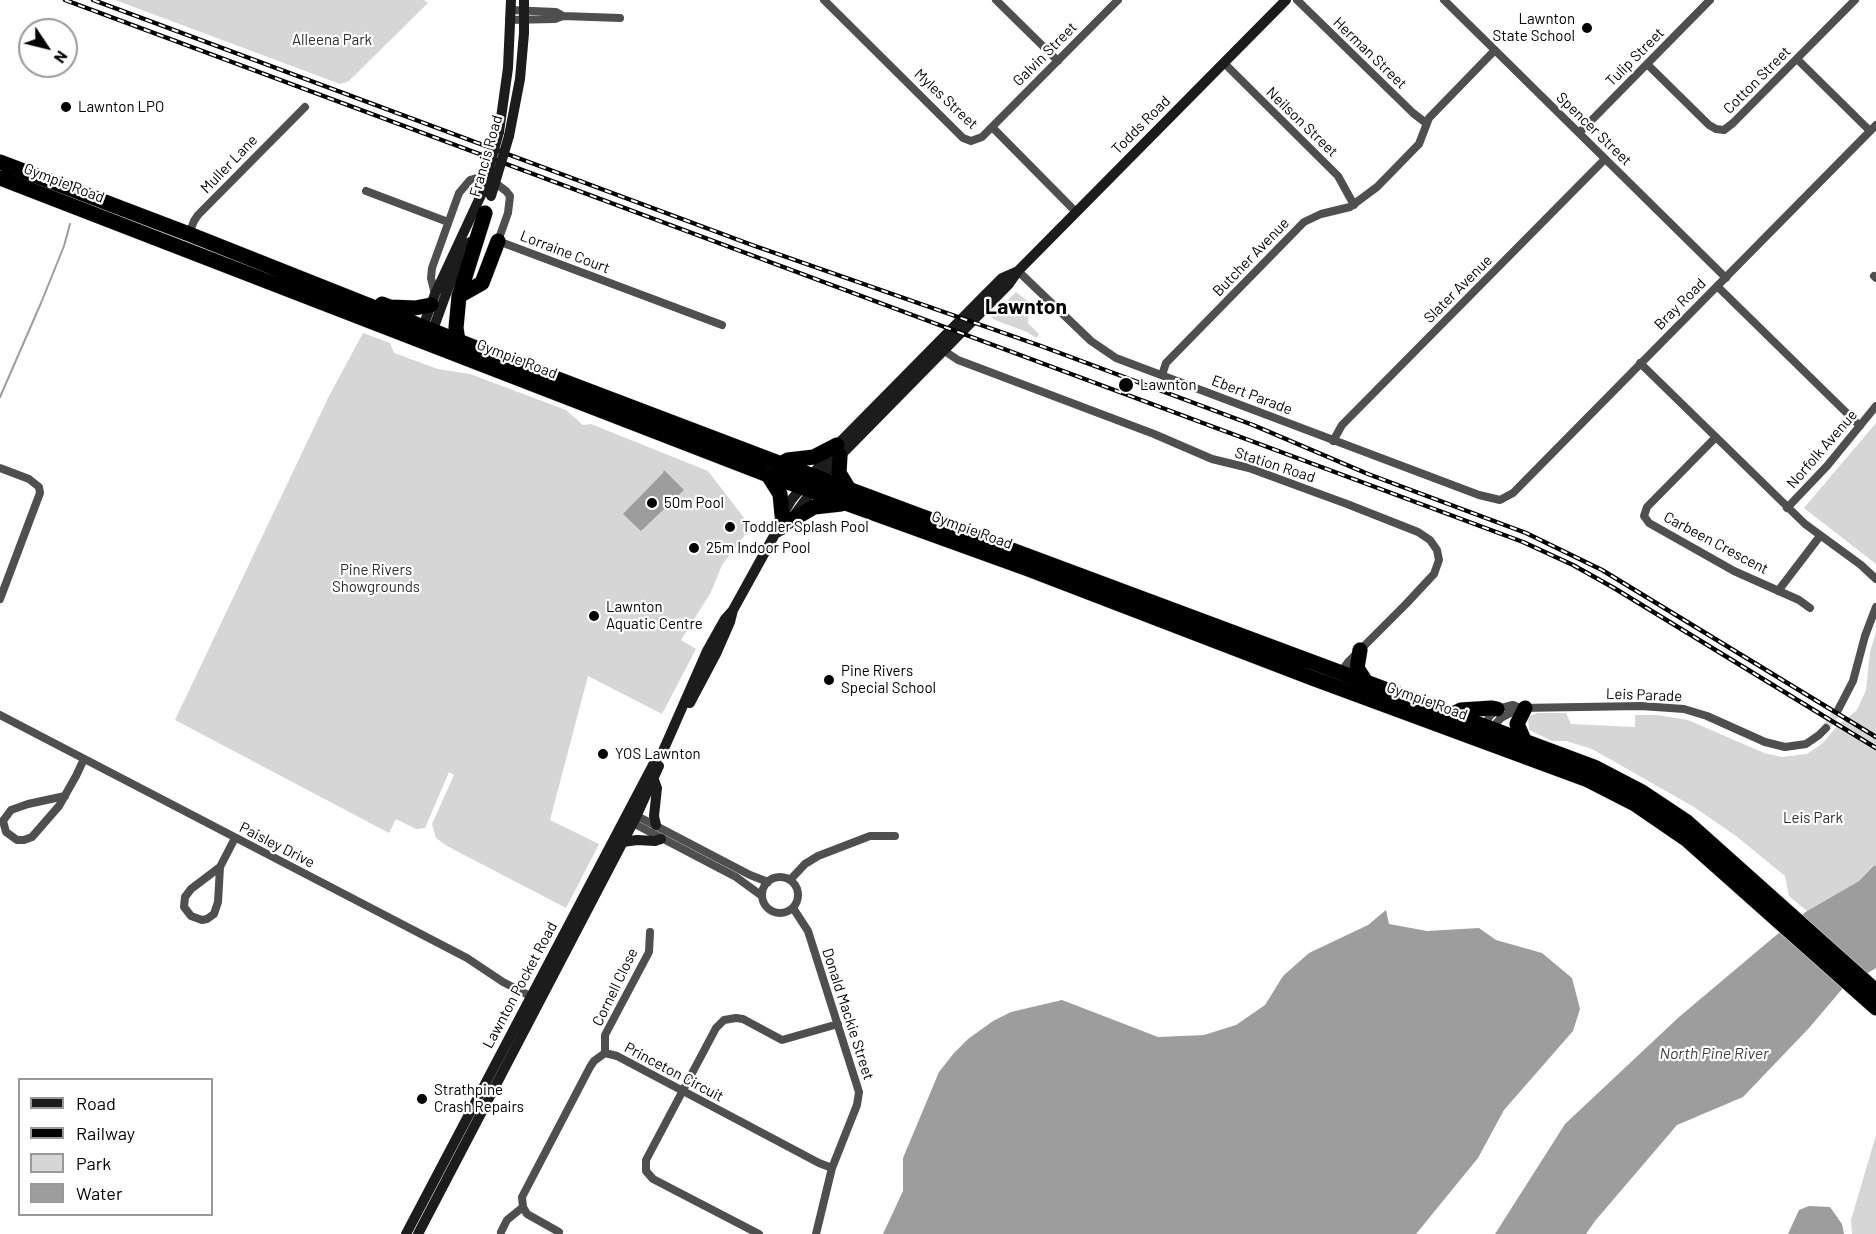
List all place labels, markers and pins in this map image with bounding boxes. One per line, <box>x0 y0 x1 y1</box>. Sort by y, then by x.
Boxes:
place label: Lawnton State School <box>1493 10 1575 45</box>
marker: Lawnton State School <box>1580 21 1594 35</box>
place label: Lawnton LPO <box>78 98 164 116</box>
marker: Lawnton LPO <box>59 100 73 114</box>
marker: Lawnton <box>1117 376 1135 394</box>
place label: Lawnton <box>1140 376 1196 394</box>
place label: 50m Pool <box>664 494 724 512</box>
marker: 50m Pool <box>645 496 659 510</box>
place label: Toddler Splash Pool <box>742 518 869 536</box>
marker: Toddler Splash Pool <box>723 520 737 534</box>
place label: 25m Indoor Pool <box>706 539 810 557</box>
marker: 25m Indoor Pool <box>687 541 701 555</box>
place label: Lawnton Aquatic Centre <box>606 598 703 633</box>
marker: Lawnton Aquatic Centre <box>587 609 601 623</box>
place label: Pine Rivers Special School <box>841 662 936 697</box>
marker: Pine Rivers Special School <box>822 673 836 687</box>
place label: YOS Lawnton <box>615 745 701 763</box>
marker: YOS Lawnton <box>596 747 610 761</box>
place label: Strathpine Crash Repairs <box>434 1081 524 1116</box>
marker: Strathpine Crash Repairs <box>415 1092 429 1106</box>

